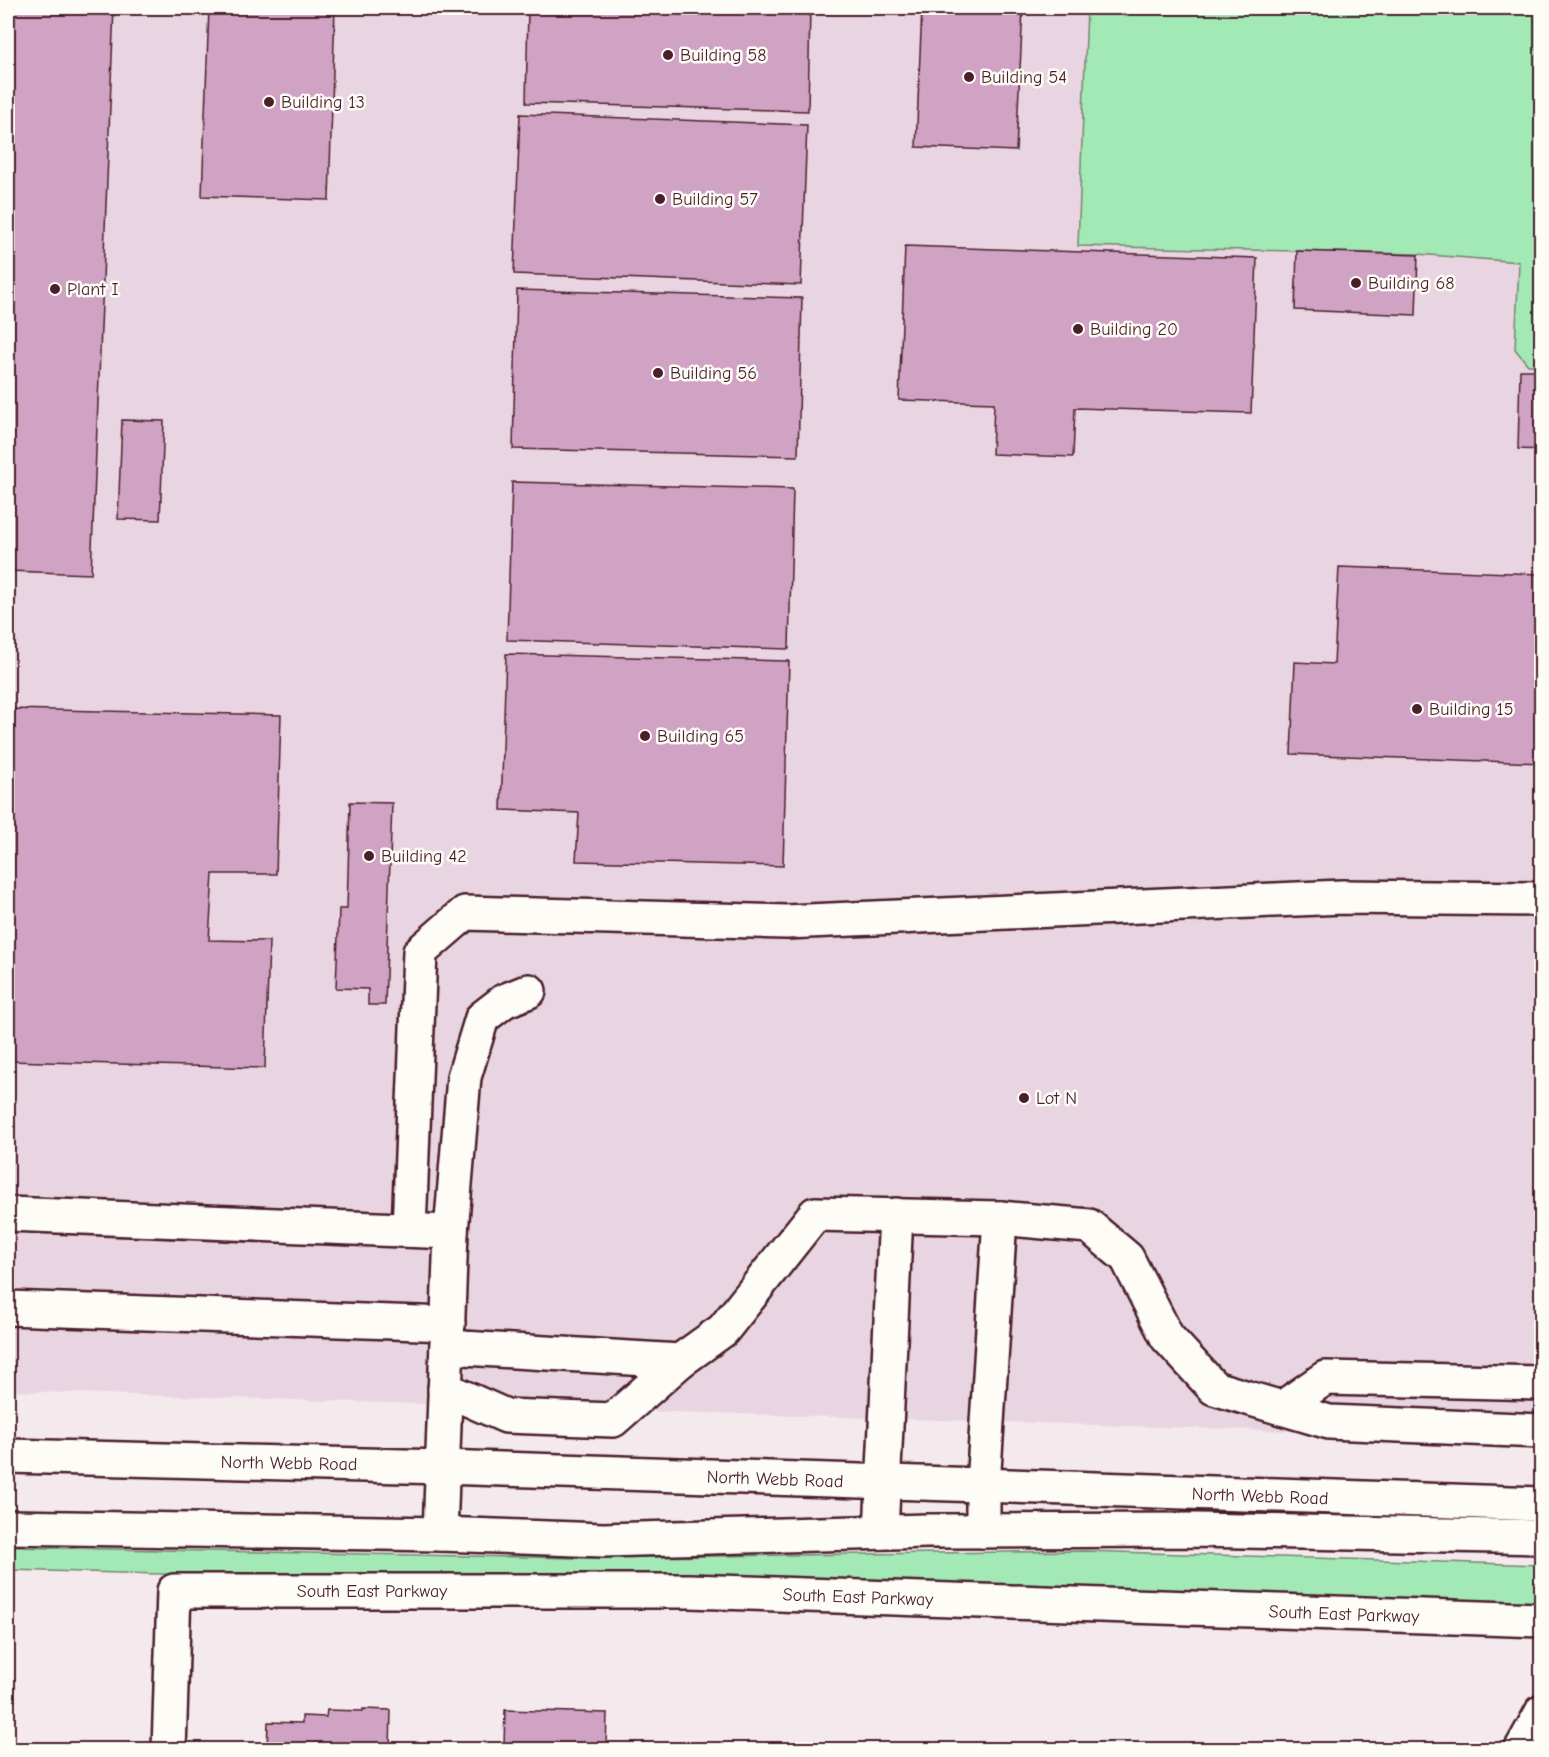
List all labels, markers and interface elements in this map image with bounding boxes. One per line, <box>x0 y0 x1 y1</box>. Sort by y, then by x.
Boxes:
place label: Building 58 <box>680 45 767 66</box>
marker: Building 58 <box>661 48 675 62</box>
place label: Building 54 <box>981 67 1067 88</box>
marker: Building 54 <box>962 70 976 84</box>
place label: Building 13 <box>281 92 365 113</box>
marker: Building 13 <box>262 95 276 109</box>
place label: Building 57 <box>672 189 758 210</box>
marker: Building 57 <box>653 192 667 206</box>
place label: Building 68 <box>1368 273 1455 294</box>
marker: Building 68 <box>1349 276 1363 290</box>
place label: Plant I <box>67 279 118 300</box>
marker: Plant I <box>48 282 62 296</box>
place label: Building 20 <box>1090 319 1178 340</box>
marker: Building 20 <box>1071 322 1085 336</box>
place label: Building 56 <box>670 363 757 384</box>
marker: Building 56 <box>651 366 665 380</box>
place label: Building 15 <box>1429 699 1513 720</box>
marker: Building 15 <box>1410 702 1424 716</box>
place label: Building 65 <box>657 726 744 747</box>
marker: Building 65 <box>638 729 652 743</box>
place label: Building 42 <box>381 846 467 867</box>
marker: Building 42 <box>362 849 376 863</box>
place label: Lot N <box>1036 1088 1077 1109</box>
marker: Lot N <box>1017 1091 1031 1105</box>
street label: North Webb Road <box>220 1452 358 1475</box>
street label: North Webb Road <box>706 1467 844 1492</box>
street label: North Webb Road <box>1191 1484 1329 1509</box>
street label: South East Parkway <box>297 1581 448 1602</box>
street label: South East Parkway <box>782 1584 935 1611</box>
street label: South East Parkway <box>1268 1601 1421 1628</box>

